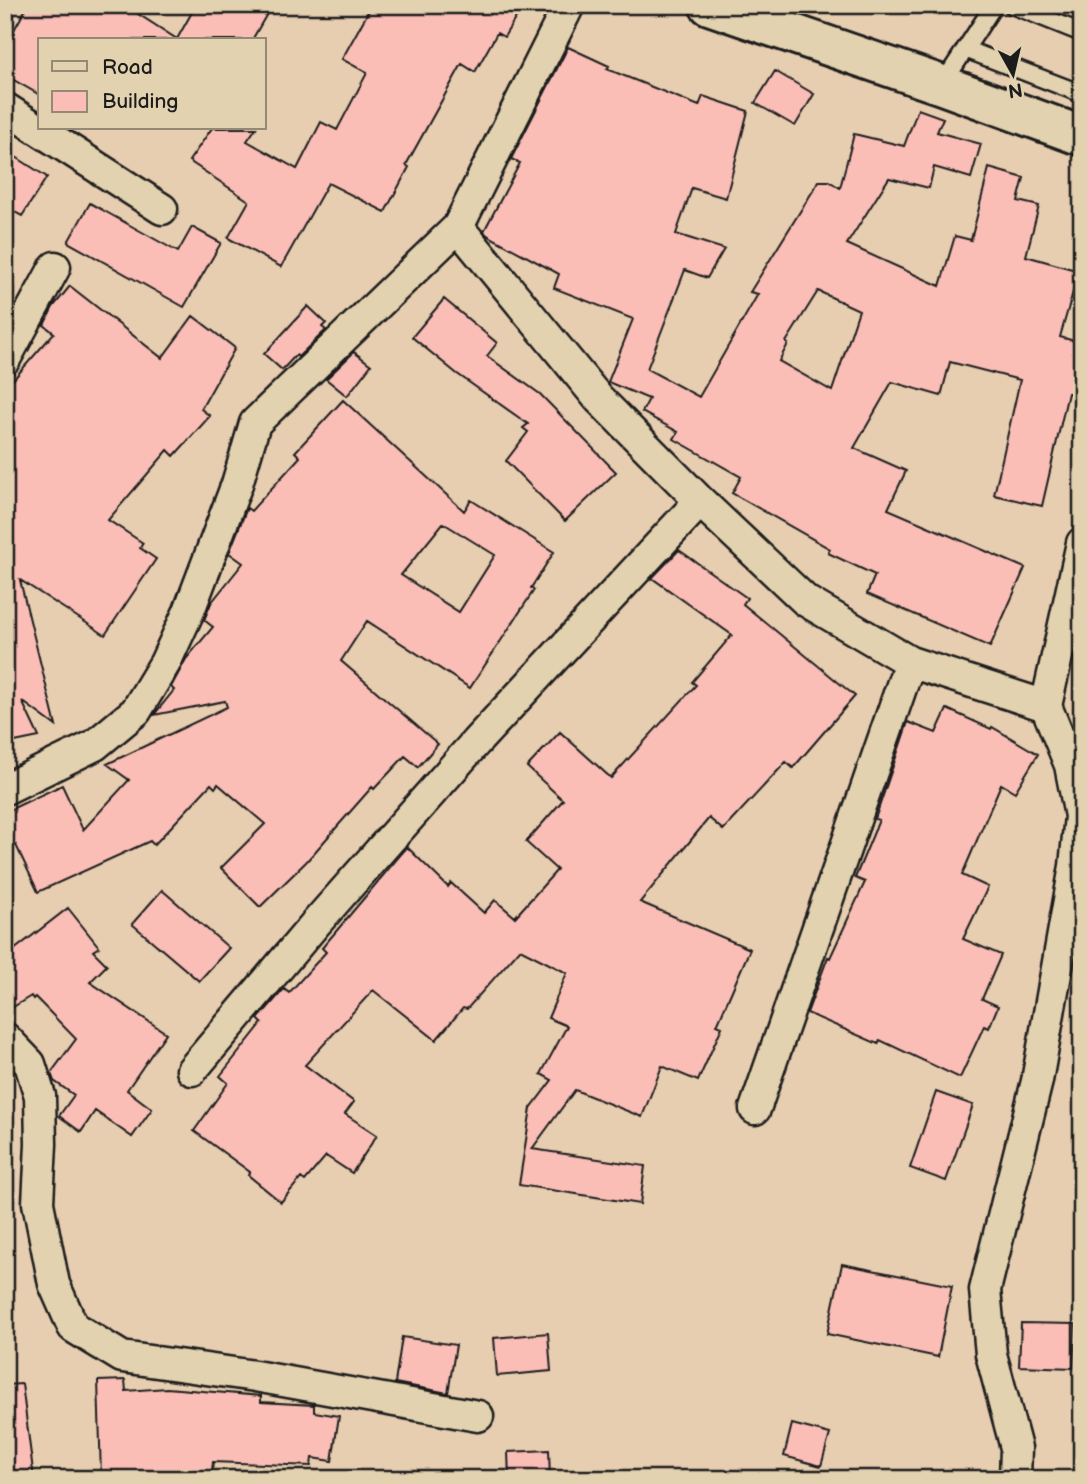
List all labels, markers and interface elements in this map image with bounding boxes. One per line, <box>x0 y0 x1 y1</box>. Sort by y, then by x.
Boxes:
legend <box>38 38 266 130</box>
north arrow <box>978 38 1048 108</box>
text: Road <box>102 55 153 80</box>
text: N <box>1006 77 1024 102</box>
text: Building <box>102 89 178 114</box>

